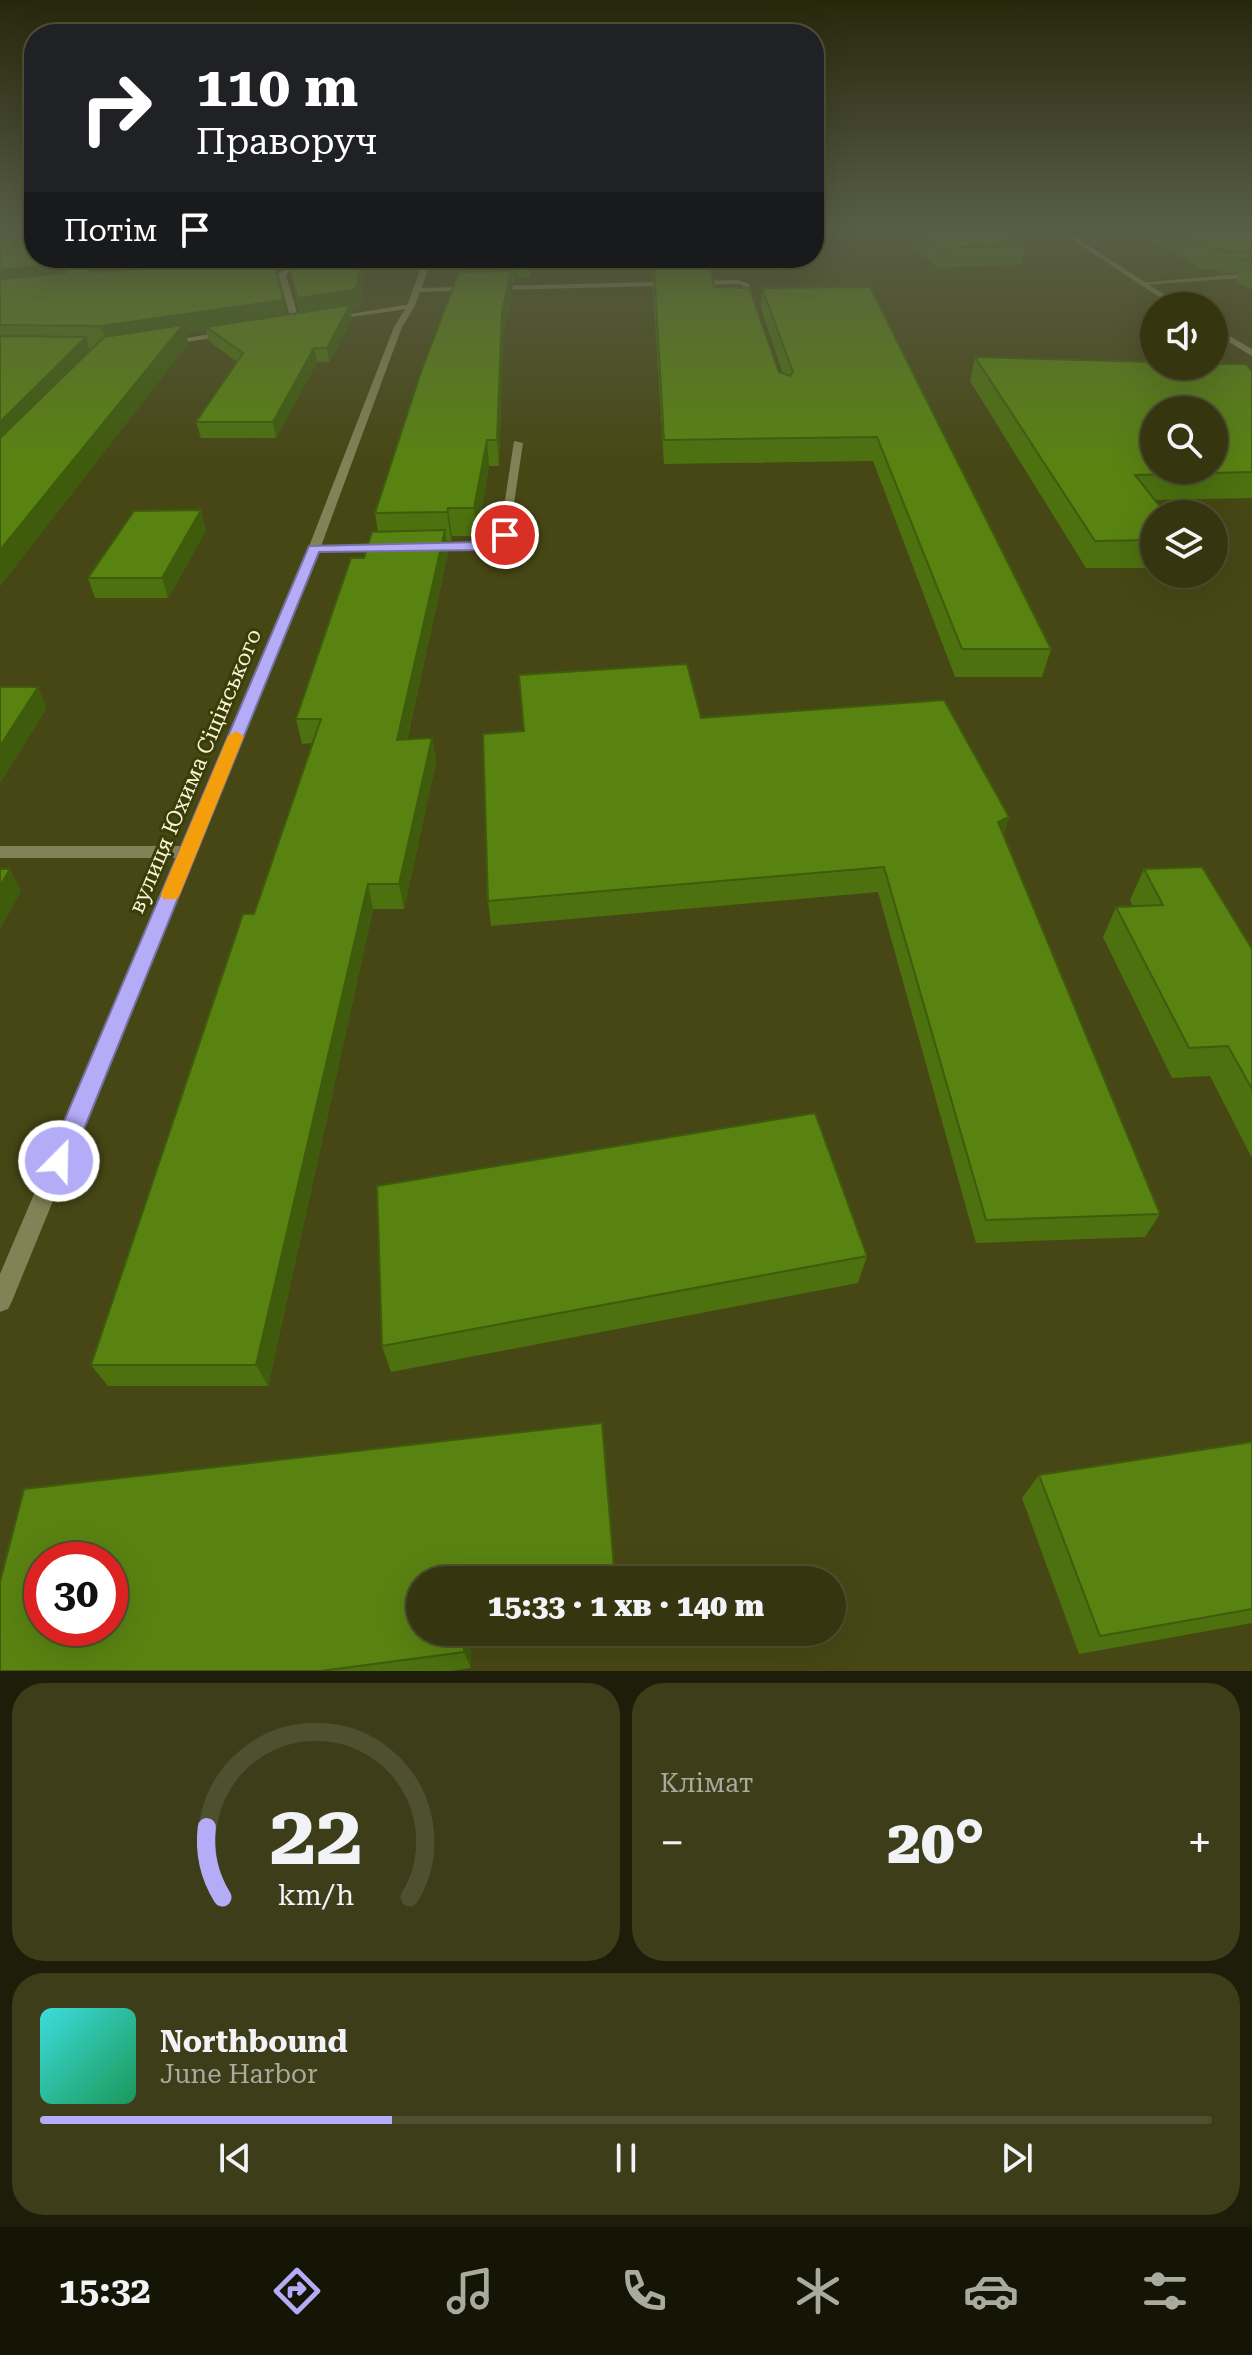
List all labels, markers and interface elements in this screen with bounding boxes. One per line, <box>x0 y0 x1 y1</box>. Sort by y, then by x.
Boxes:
text: 110 m <box>196 54 358 120</box>
icon: right <box>64 56 168 160</box>
text: Праворуч <box>196 121 377 163</box>
icon: arrive <box>173 208 217 252</box>
text: Потім <box>64 213 157 248</box>
map controls <box>1140 292 1228 588</box>
button: sound <box>1140 292 1228 380</box>
button: search <box>1140 396 1228 484</box>
button: layers <box>1140 500 1228 588</box>
pin <box>471 501 539 569</box>
icon: arrive <box>483 513 527 557</box>
street label: вулиця Юхима Сіцінського <box>124 625 266 917</box>
position arrow <box>17 1119 101 1203</box>
speed limit sign: 30 <box>24 1542 128 1646</box>
text: 15:33 · 1 хв · 140 m <box>488 1588 764 1623</box>
text: Клімат <box>660 1768 754 1798</box>
text: 22 <box>269 1787 363 1884</box>
text: 20° <box>887 1807 985 1878</box>
text: − <box>660 1817 685 1869</box>
text: + <box>1187 1817 1212 1869</box>
text: km/h <box>278 1878 354 1912</box>
text: Northbound <box>160 2024 348 2059</box>
text: June Harbor <box>160 2059 318 2089</box>
icon: previous <box>213 2136 257 2180</box>
icon: pause <box>604 2136 648 2180</box>
icon: next <box>995 2136 1039 2180</box>
icon: directions <box>269 2263 325 2319</box>
icon: music <box>442 2263 498 2319</box>
icon: phone <box>616 2263 672 2319</box>
icon: climate <box>790 2263 846 2319</box>
icon: car <box>963 2263 1019 2319</box>
icon: filters <box>1137 2263 1193 2319</box>
text: 15:32 <box>59 2270 151 2312</box>

